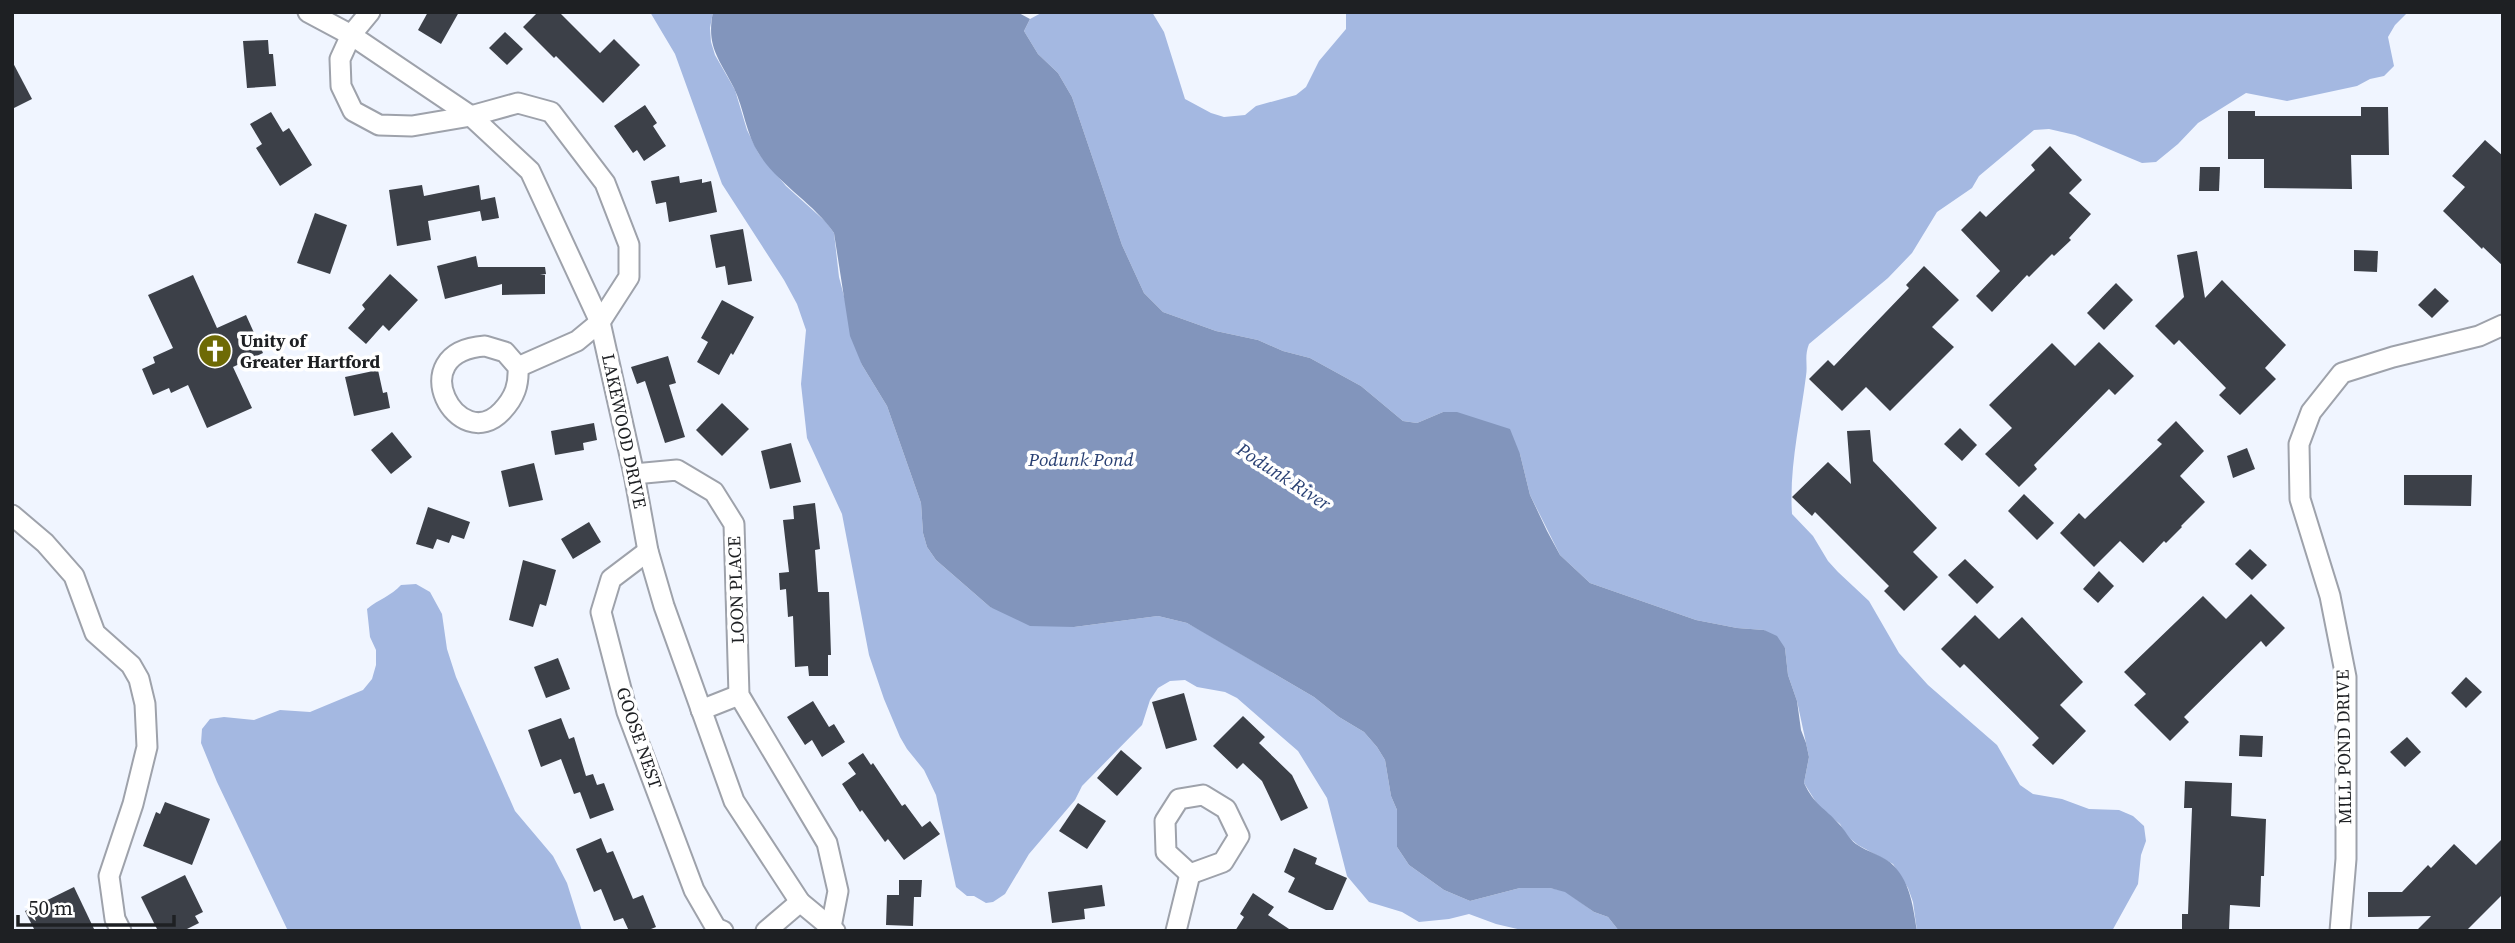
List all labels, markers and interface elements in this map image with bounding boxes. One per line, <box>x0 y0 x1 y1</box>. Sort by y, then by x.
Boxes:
place label: Unity of Greater Hartford <box>240 328 380 374</box>
church icon: Unity of Greater Hartford <box>196 332 234 370</box>
street label: LAKEWOOD DRIVE <box>596 351 653 511</box>
water label: Podunk River <box>1231 435 1337 517</box>
water label: Podunk Pond <box>1027 446 1134 472</box>
street label: LOON PLACE <box>721 536 750 644</box>
street label: MILL POND DRIVE <box>2330 669 2357 825</box>
street label: GOOSE NEST <box>610 684 669 792</box>
scale bar <box>18 884 173 928</box>
text: 50 m <box>28 893 73 922</box>

